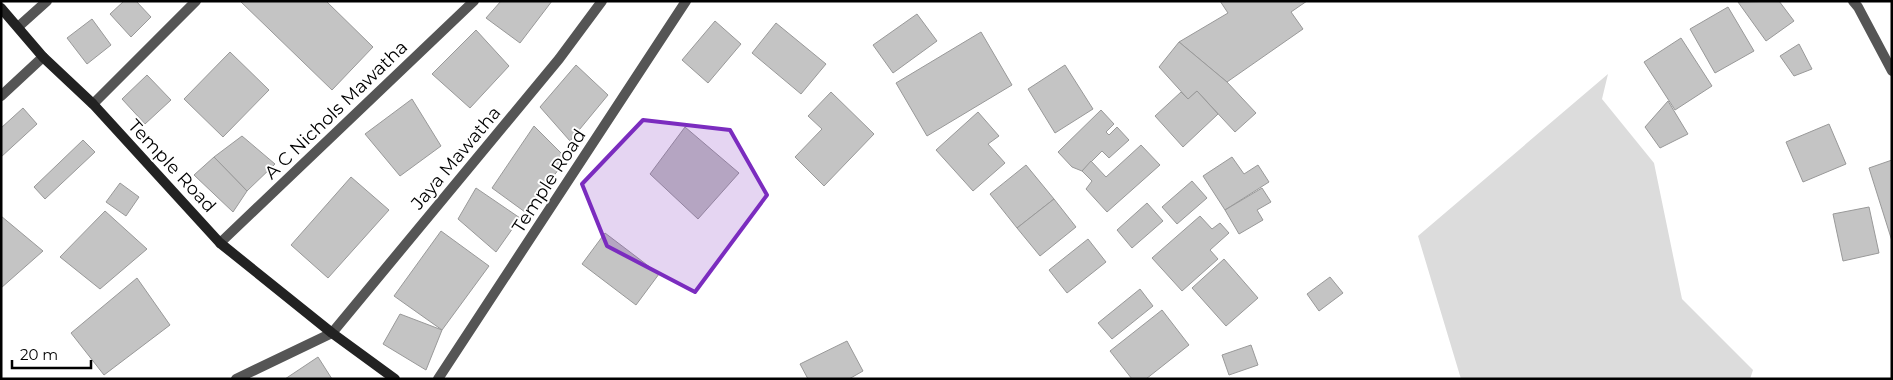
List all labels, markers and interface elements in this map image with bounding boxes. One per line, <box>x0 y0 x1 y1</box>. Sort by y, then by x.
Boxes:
street label: A C Nichols Mawatha <box>260 36 412 184</box>
street label: Jaya Mawatha <box>406 102 506 215</box>
street label: Temple Road <box>123 115 221 217</box>
street label: Temple Road <box>507 125 591 237</box>
scale bar <box>12 338 91 370</box>
text: 20 m <box>20 345 58 364</box>

